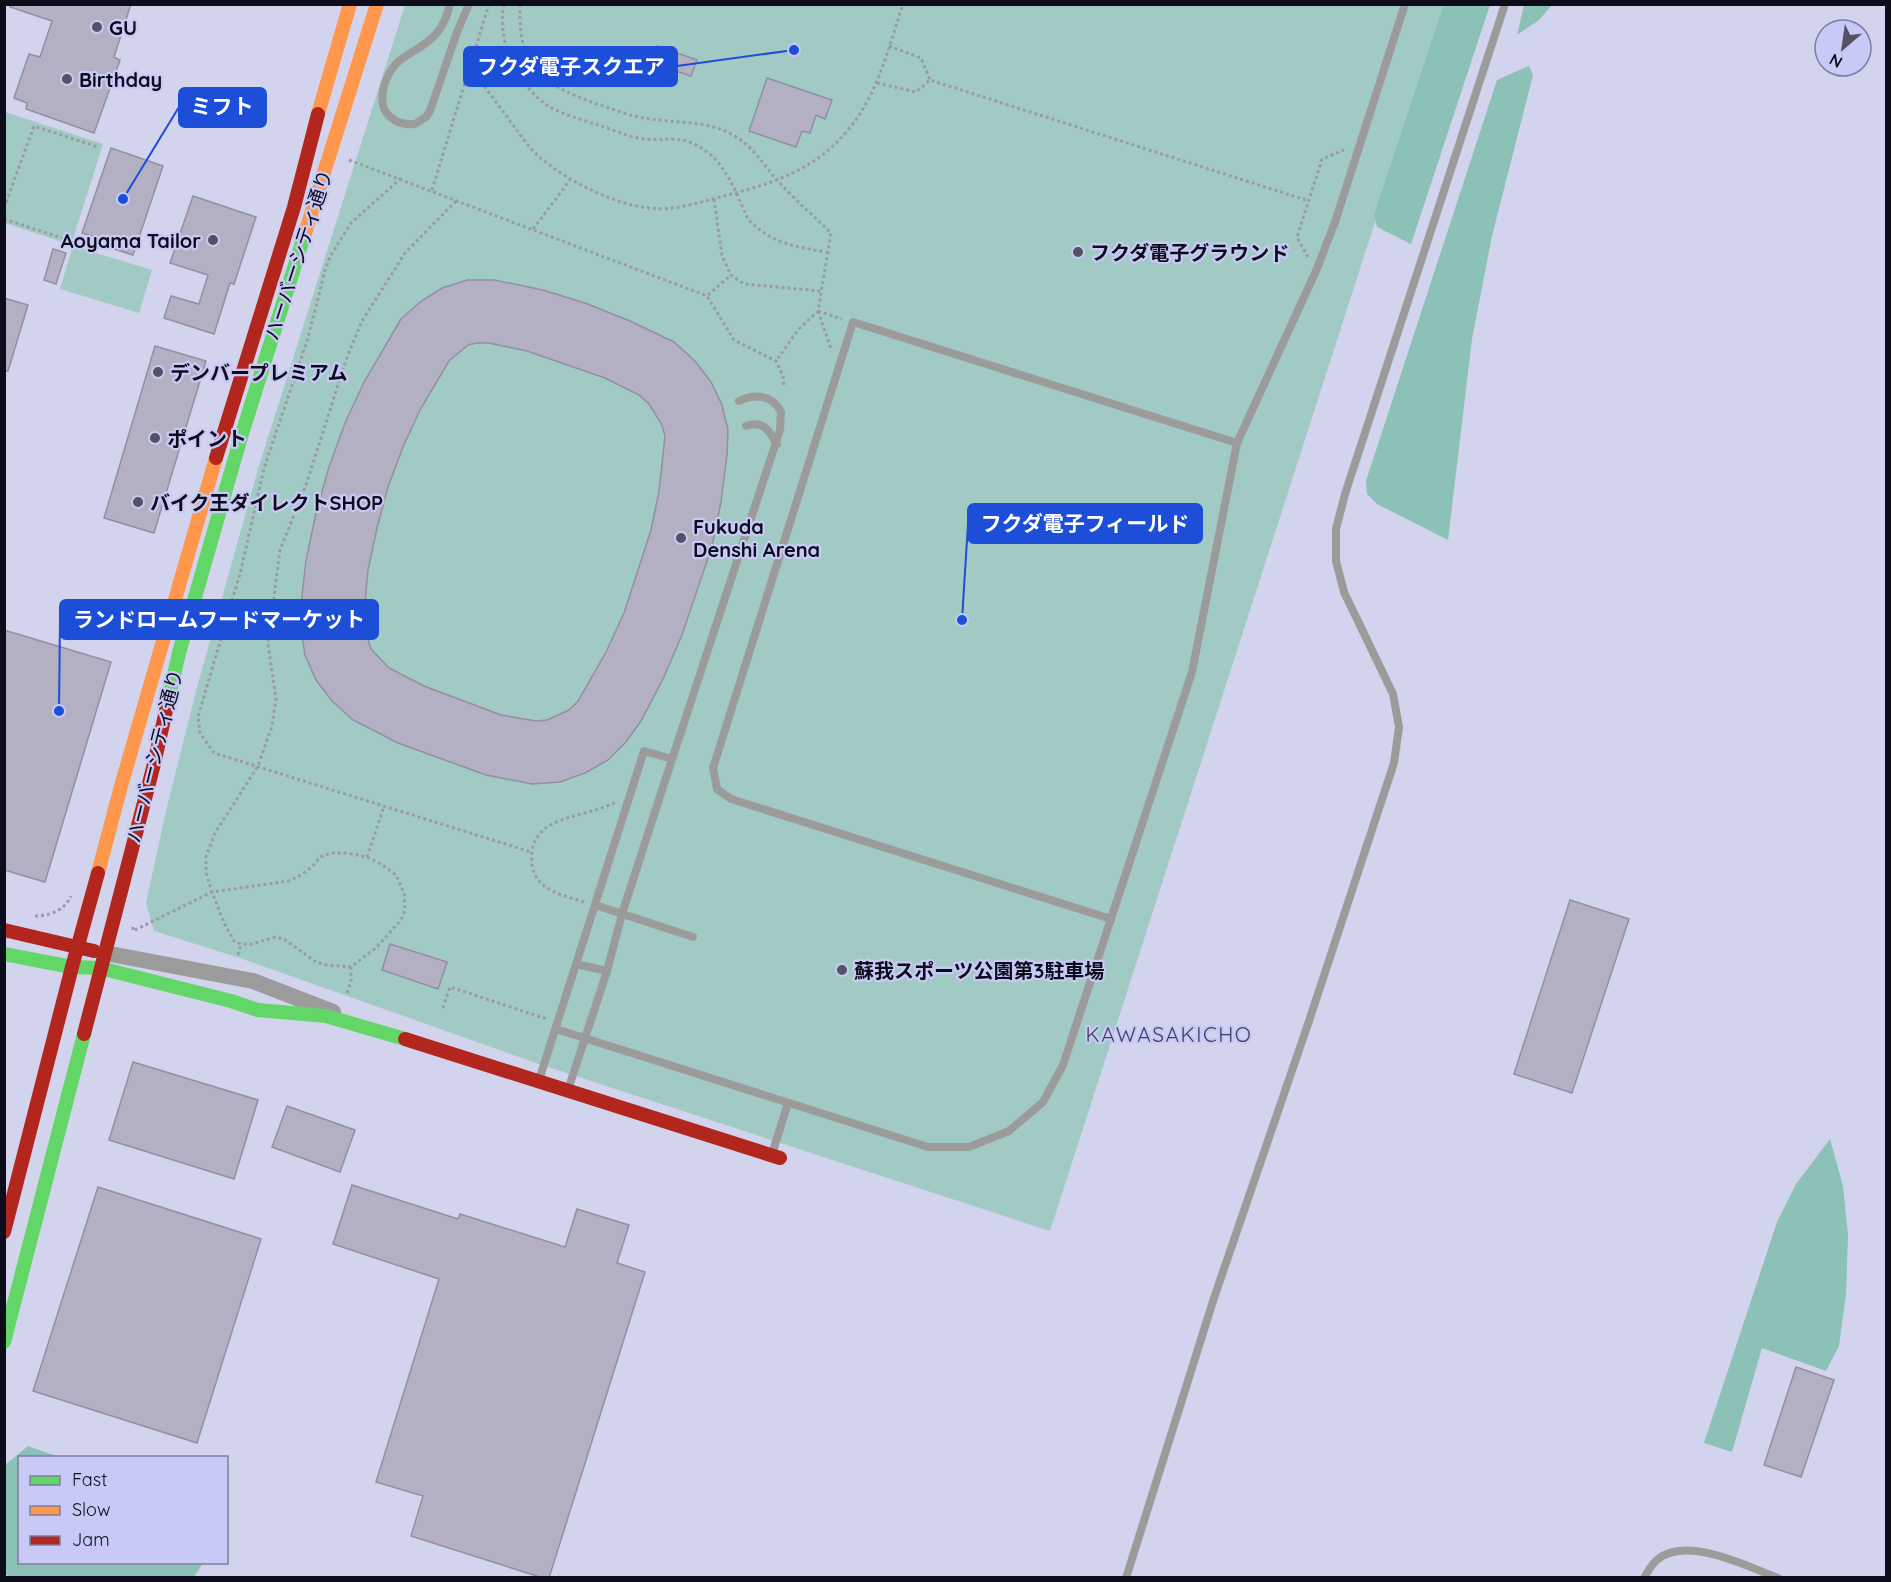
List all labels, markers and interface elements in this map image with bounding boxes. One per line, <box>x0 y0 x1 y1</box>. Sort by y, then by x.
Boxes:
place label: GU <box>109 15 137 40</box>
north arrow <box>1813 18 1873 78</box>
marker: GU <box>90 20 104 34</box>
callout: フクダ電子スクエア <box>464 47 677 86</box>
text: N <box>1826 50 1846 73</box>
text: フクダ電子スクエア <box>477 53 665 79</box>
place label: Birthday <box>79 67 162 92</box>
marker: Birthday <box>60 72 74 86</box>
callout: ミフト <box>179 88 266 127</box>
text: ミフト <box>191 93 254 119</box>
street label: ハーバーシティ通り <box>259 166 337 344</box>
place label: Aoyama Tailor <box>61 228 201 253</box>
marker: Aoyama Tailor <box>206 233 220 247</box>
place label: フクダ電子グラウンド <box>1090 240 1289 265</box>
marker: フクダ電子グラウンド <box>1071 245 1085 259</box>
place label: デンバープレミアム <box>170 360 347 385</box>
marker: デンバープレミアム <box>151 365 165 379</box>
place label: ポイント <box>167 426 247 451</box>
marker: ポイント <box>148 431 162 445</box>
place label: バイク王ダイレクトSHOP <box>150 490 383 515</box>
marker: バイク王ダイレクトSHOP <box>131 495 145 509</box>
callout: フクダ電子フィールド <box>968 504 1202 543</box>
text: フクダ電子フィールド <box>981 510 1189 536</box>
place label: Fukuda Denshi Arena <box>693 514 820 562</box>
marker: Fukuda Denshi Arena <box>674 531 688 545</box>
callout: ランドロームフードマーケット <box>60 600 378 639</box>
text: ランドロームフードマーケット <box>73 606 365 632</box>
street label: ハーバーシティ通り <box>120 667 188 845</box>
place label: 蘇我スポーツ公園第3駐車場 <box>854 958 1104 983</box>
marker: 蘇我スポーツ公園第3駐車場 <box>835 963 849 977</box>
district label: KAWASAKICHO <box>1086 1021 1252 1047</box>
legend <box>18 1456 228 1564</box>
text: Fast <box>72 1468 107 1491</box>
text: Slow <box>72 1498 110 1521</box>
text: Jam <box>72 1528 110 1551</box>

